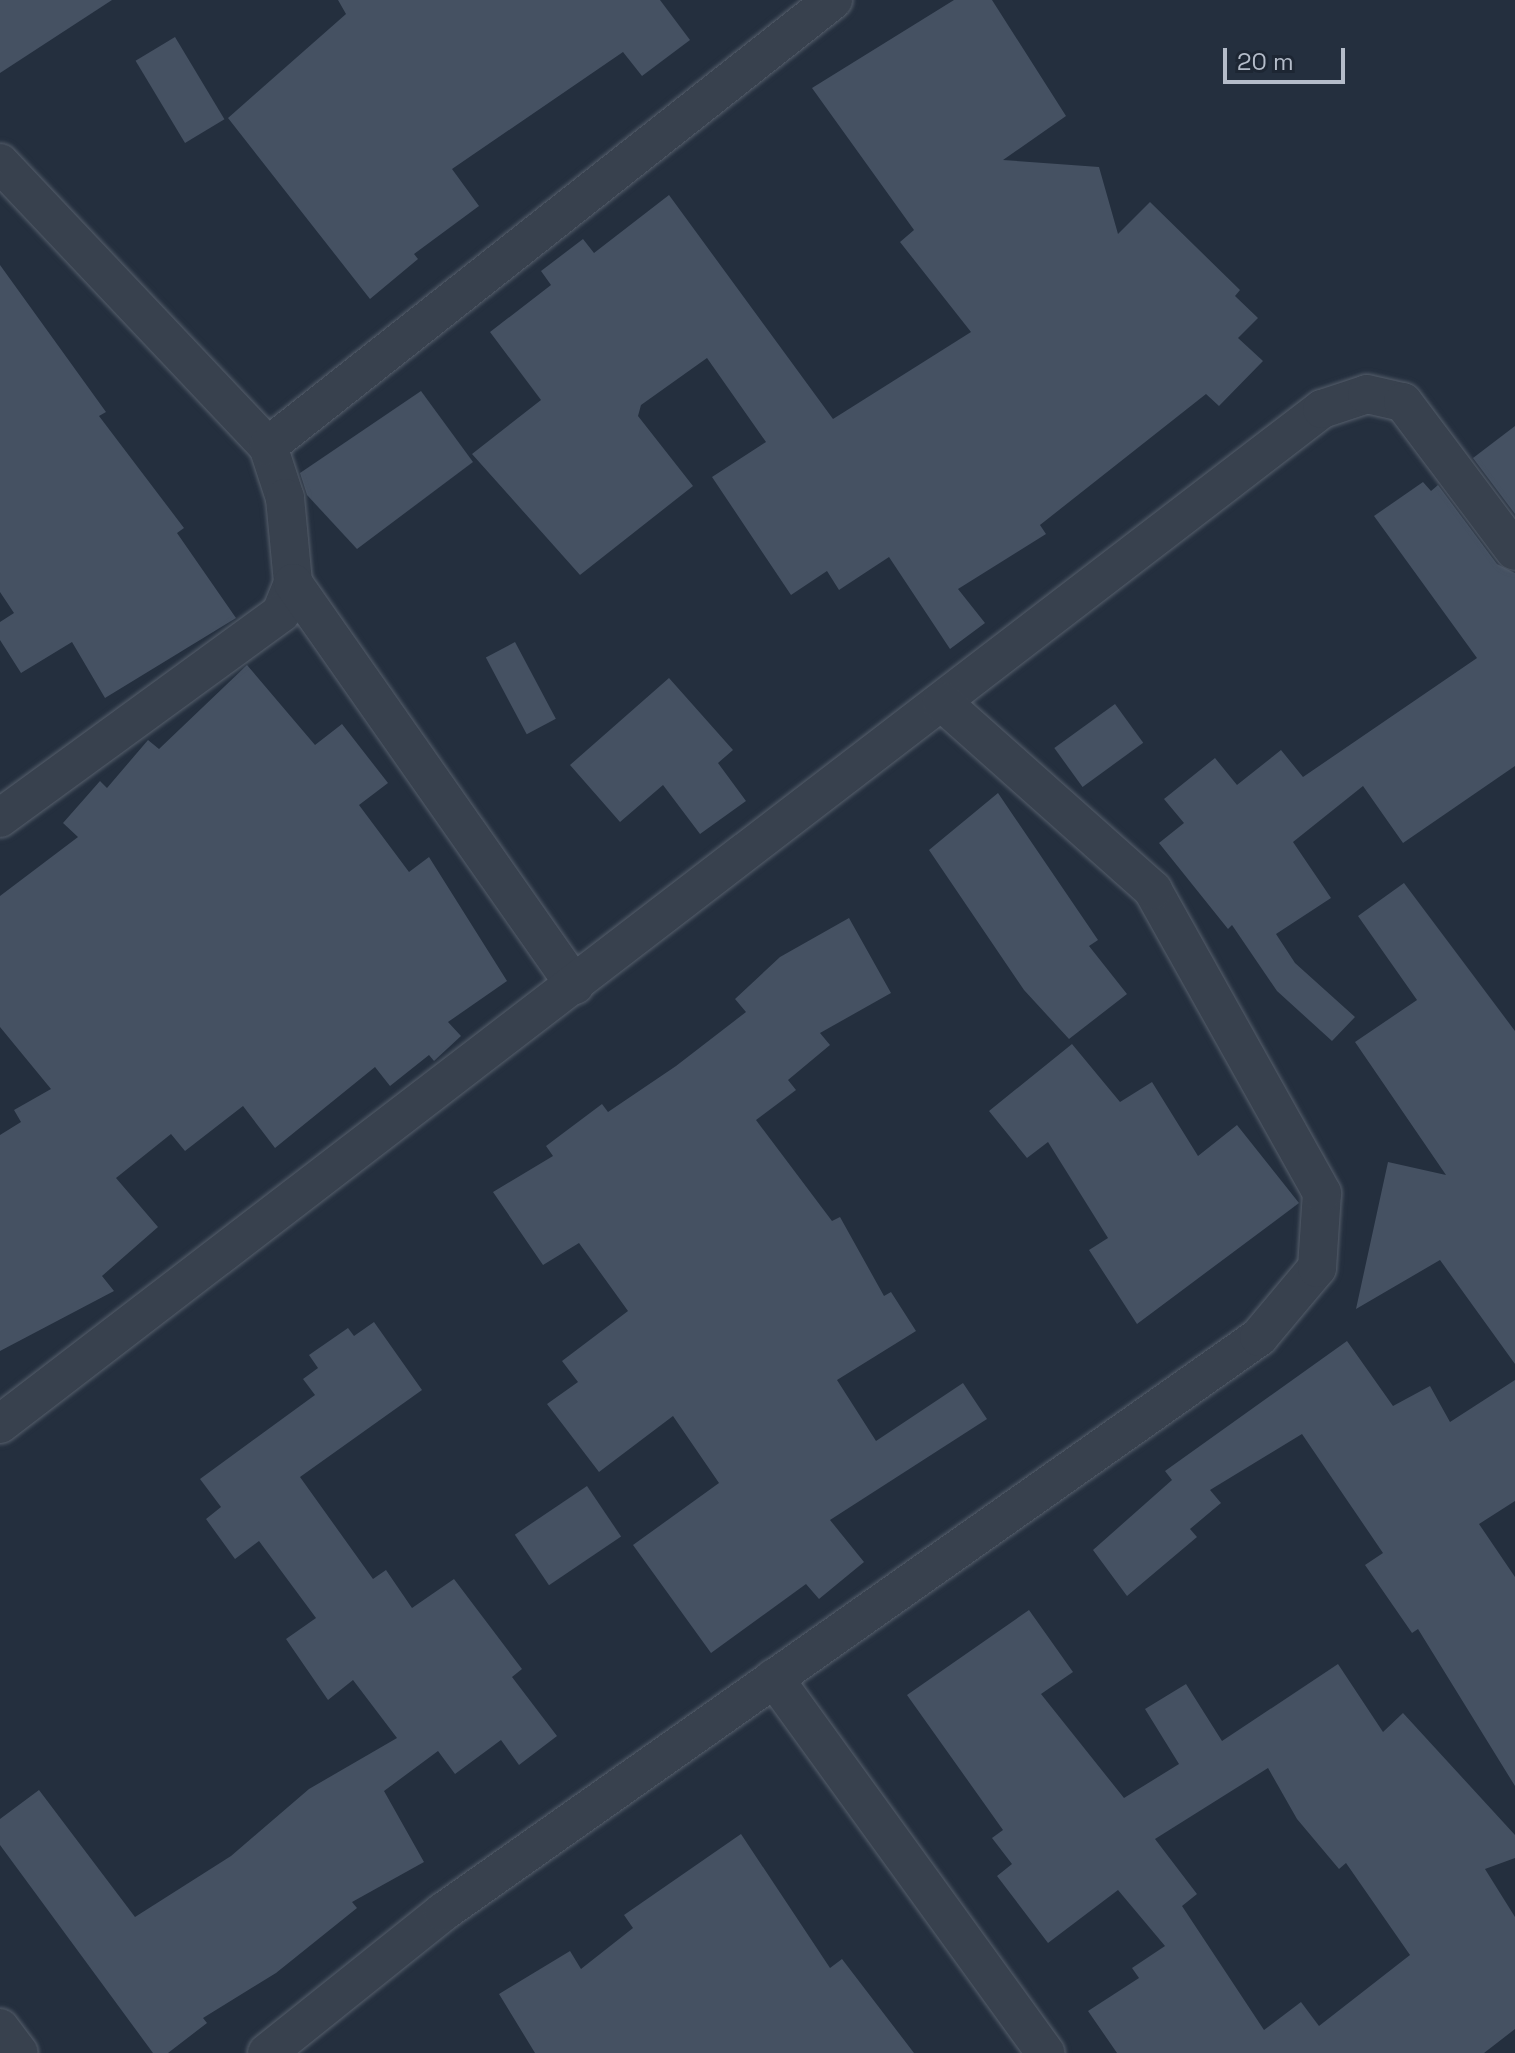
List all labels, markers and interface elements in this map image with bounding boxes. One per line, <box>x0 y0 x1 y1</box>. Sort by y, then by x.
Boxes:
scale bar <box>1227 32 1349 82</box>
text: 20 m <box>1237 46 1294 77</box>

